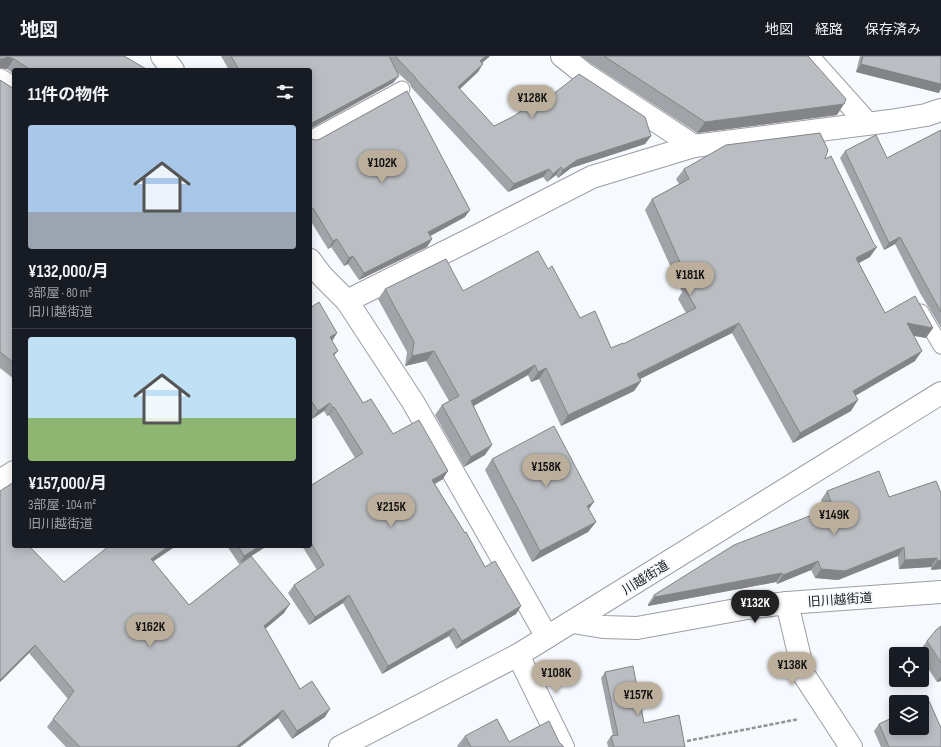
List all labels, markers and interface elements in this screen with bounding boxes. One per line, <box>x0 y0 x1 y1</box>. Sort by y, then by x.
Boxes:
text: 地図 <box>20 19 58 42</box>
text: 地図 <box>765 21 793 38</box>
text: 経路 <box>815 21 843 38</box>
text: 保存済み <box>865 21 921 38</box>
icon: filters <box>274 81 296 103</box>
text: 11件の物件 <box>28 85 109 105</box>
pin: ¥128K <box>504 85 560 119</box>
text: ¥128K <box>517 90 547 106</box>
pin: ¥102K <box>354 150 410 184</box>
icon: home <box>126 151 198 223</box>
text: ¥102K <box>367 155 397 171</box>
text: ¥132,000/月 <box>28 262 109 282</box>
pin: ¥181K <box>662 262 718 296</box>
text: ¥181K <box>675 267 705 283</box>
text: 3部屋 · 80 m² <box>28 285 92 301</box>
text: 旧川越街道 <box>28 304 93 320</box>
icon: home <box>126 363 198 435</box>
pin: ¥158K <box>518 454 574 488</box>
text: ¥158K <box>531 459 561 475</box>
text: ¥157,000/月 <box>28 474 107 494</box>
pin: ¥215K <box>363 494 419 528</box>
text: 3部屋 · 104 m² <box>28 497 96 513</box>
text: ¥215K <box>376 499 406 515</box>
pin: ¥149K <box>806 502 862 536</box>
text: ¥149K <box>819 507 849 523</box>
text: 旧川越街道 <box>28 516 93 532</box>
street label: 川越街道 <box>619 557 672 598</box>
pin: ¥132K <box>727 590 783 624</box>
street label: 旧川越街道 <box>807 590 873 610</box>
text: ¥132K <box>740 595 770 611</box>
pin: ¥162K <box>122 614 178 648</box>
text: ¥162K <box>135 619 165 635</box>
map controls <box>889 647 929 735</box>
button: locate <box>889 647 929 687</box>
pin: ¥138K <box>764 652 820 686</box>
text: ¥138K <box>777 657 807 673</box>
pin: ¥108K <box>528 660 584 694</box>
text: ¥108K <box>541 665 571 681</box>
pin: ¥157K <box>610 682 666 716</box>
text: ¥157K <box>623 687 653 703</box>
button: layers <box>889 695 929 735</box>

